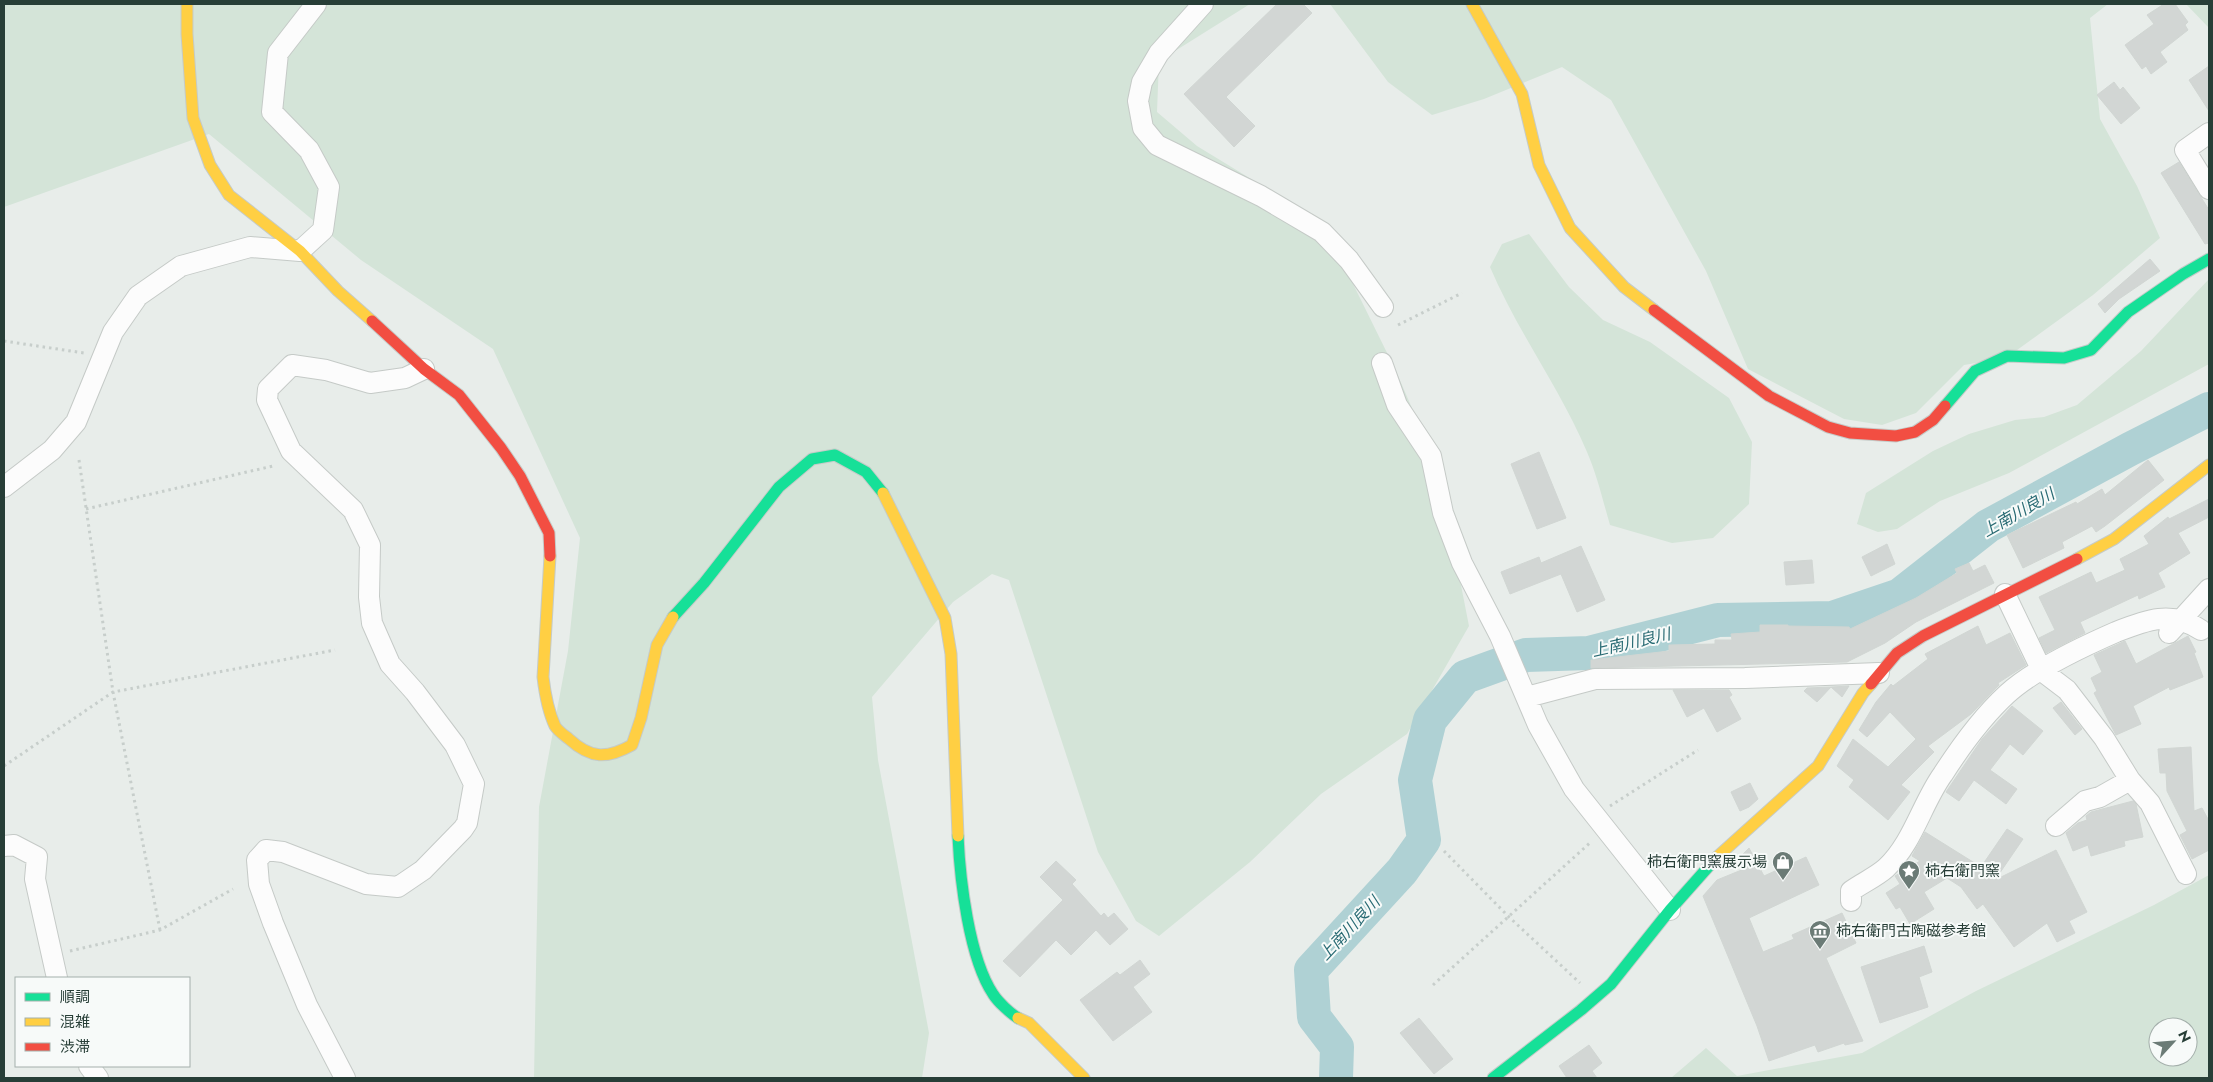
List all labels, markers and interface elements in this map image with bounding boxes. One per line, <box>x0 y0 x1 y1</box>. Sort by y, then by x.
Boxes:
water label: 上南川良川 <box>1978 481 2060 542</box>
water label: 上南川良川 <box>1590 622 1675 663</box>
shop icon: 柿右衛門窯展示場 <box>1771 850 1795 881</box>
place label: 柿右衛門窯展示場 <box>1647 851 1767 873</box>
place icon: 柿右衛門窯 <box>1897 859 1921 890</box>
place label: 柿右衛門窯 <box>1925 860 2000 882</box>
water label: 上南川良川 <box>1314 890 1386 965</box>
museum icon: 柿右衛門古陶磁参考館 <box>1808 919 1832 950</box>
place label: 柿右衛門古陶磁参考館 <box>1836 920 1986 942</box>
legend <box>15 977 190 1067</box>
text: 順調 <box>60 986 90 1008</box>
text: 混雑 <box>60 1011 90 1033</box>
north arrow <box>2148 1017 2198 1067</box>
text: N <box>2173 1027 2196 1046</box>
text: 渋滞 <box>60 1036 90 1058</box>

